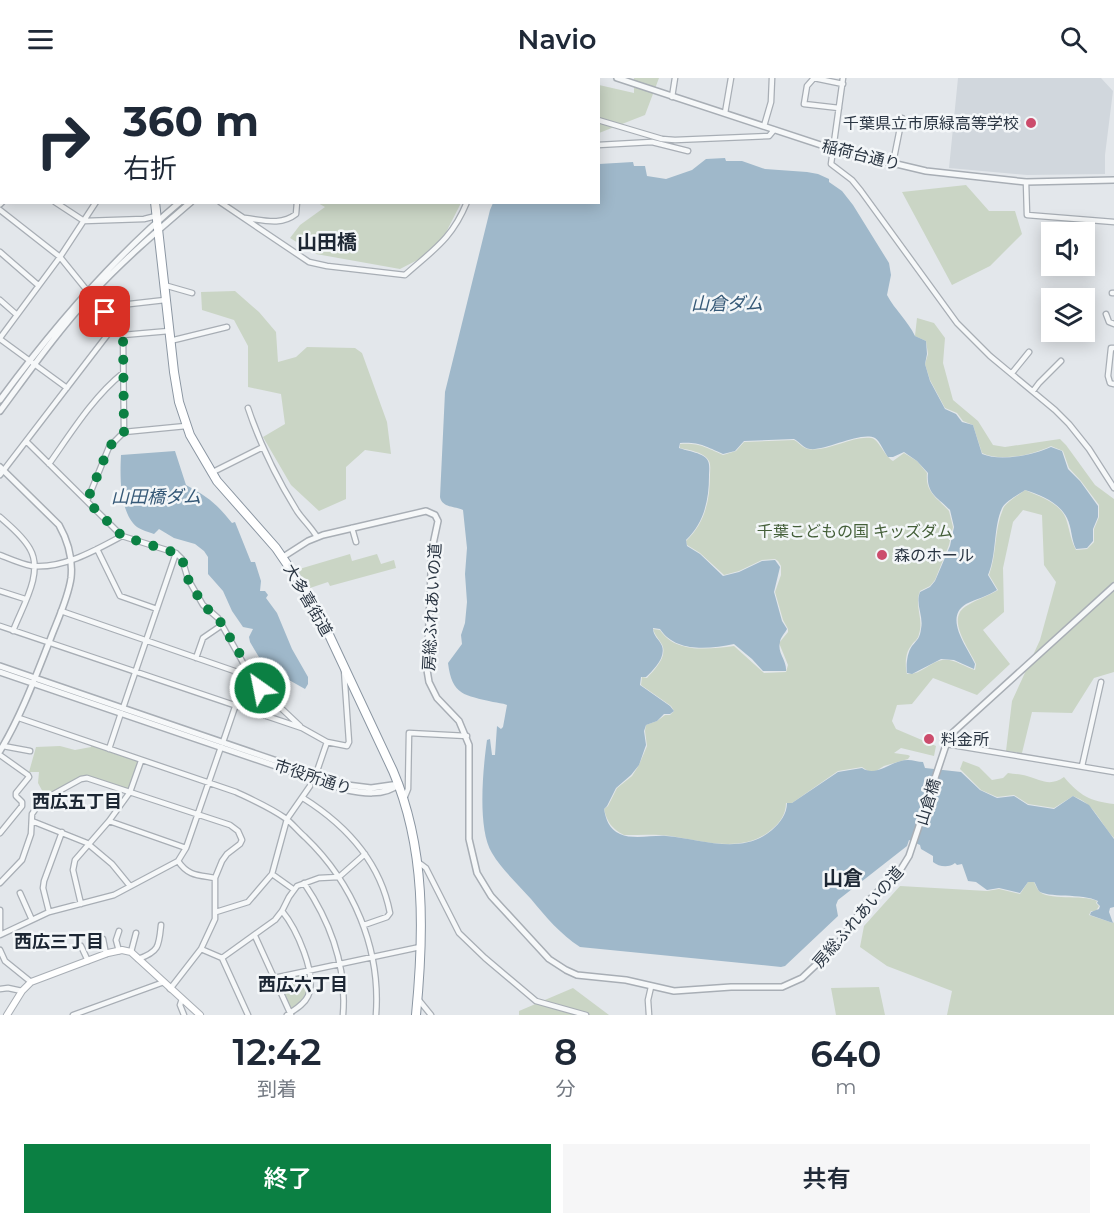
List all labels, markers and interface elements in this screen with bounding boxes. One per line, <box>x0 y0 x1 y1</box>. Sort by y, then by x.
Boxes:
icon: menu <box>24 23 57 56</box>
text: Navio <box>518 23 596 56</box>
icon: search <box>1057 23 1090 56</box>
text: 360 m <box>123 95 259 147</box>
icon: right <box>24 102 102 180</box>
place label: 千葉県立市原緑高等学校 <box>843 114 1019 133</box>
marker: 千葉県立市原緑高等学校 <box>1024 116 1038 130</box>
street label: 稲荷台通り <box>820 136 902 174</box>
text: 右折 <box>123 152 177 185</box>
map controls <box>1041 222 1095 342</box>
button: sound <box>1041 222 1095 276</box>
district label: 山田橋 <box>297 230 357 254</box>
pin <box>79 286 130 337</box>
button: layers <box>1041 288 1095 342</box>
water label: 山倉ダム <box>691 293 763 315</box>
icon: arrive <box>88 295 121 328</box>
water label: 山田橋ダム <box>111 486 201 508</box>
park label: 千葉こどもの国 キッズダム <box>757 522 953 541</box>
street label: 房総ふれあいの道 <box>419 543 445 671</box>
place label: 森のホール <box>894 546 974 565</box>
marker: 森のホール <box>875 548 889 562</box>
street label: 大多喜街道 <box>280 561 336 639</box>
position arrow <box>228 656 292 720</box>
place label: 料金所 <box>941 730 989 749</box>
marker: 料金所 <box>922 732 936 746</box>
street label: 市役所通り <box>272 756 354 798</box>
street label: 山倉橋 <box>912 776 944 828</box>
district label: 西広五丁目 <box>32 791 122 813</box>
street label: 房総ふれあいの道 <box>809 862 907 972</box>
district label: 山倉 <box>823 866 863 890</box>
district label: 西広三丁目 <box>14 931 104 953</box>
district label: 西広六丁目 <box>258 974 348 996</box>
text: 12:42 <box>233 1030 321 1074</box>
text: 8 <box>554 1030 578 1074</box>
text: 640 <box>810 1032 881 1076</box>
text: m <box>835 1075 856 1099</box>
text: 到着 <box>257 1077 297 1101</box>
text: 分 <box>556 1077 576 1101</box>
button: 終了 <box>24 1144 551 1213</box>
button: 共有 <box>563 1144 1090 1213</box>

